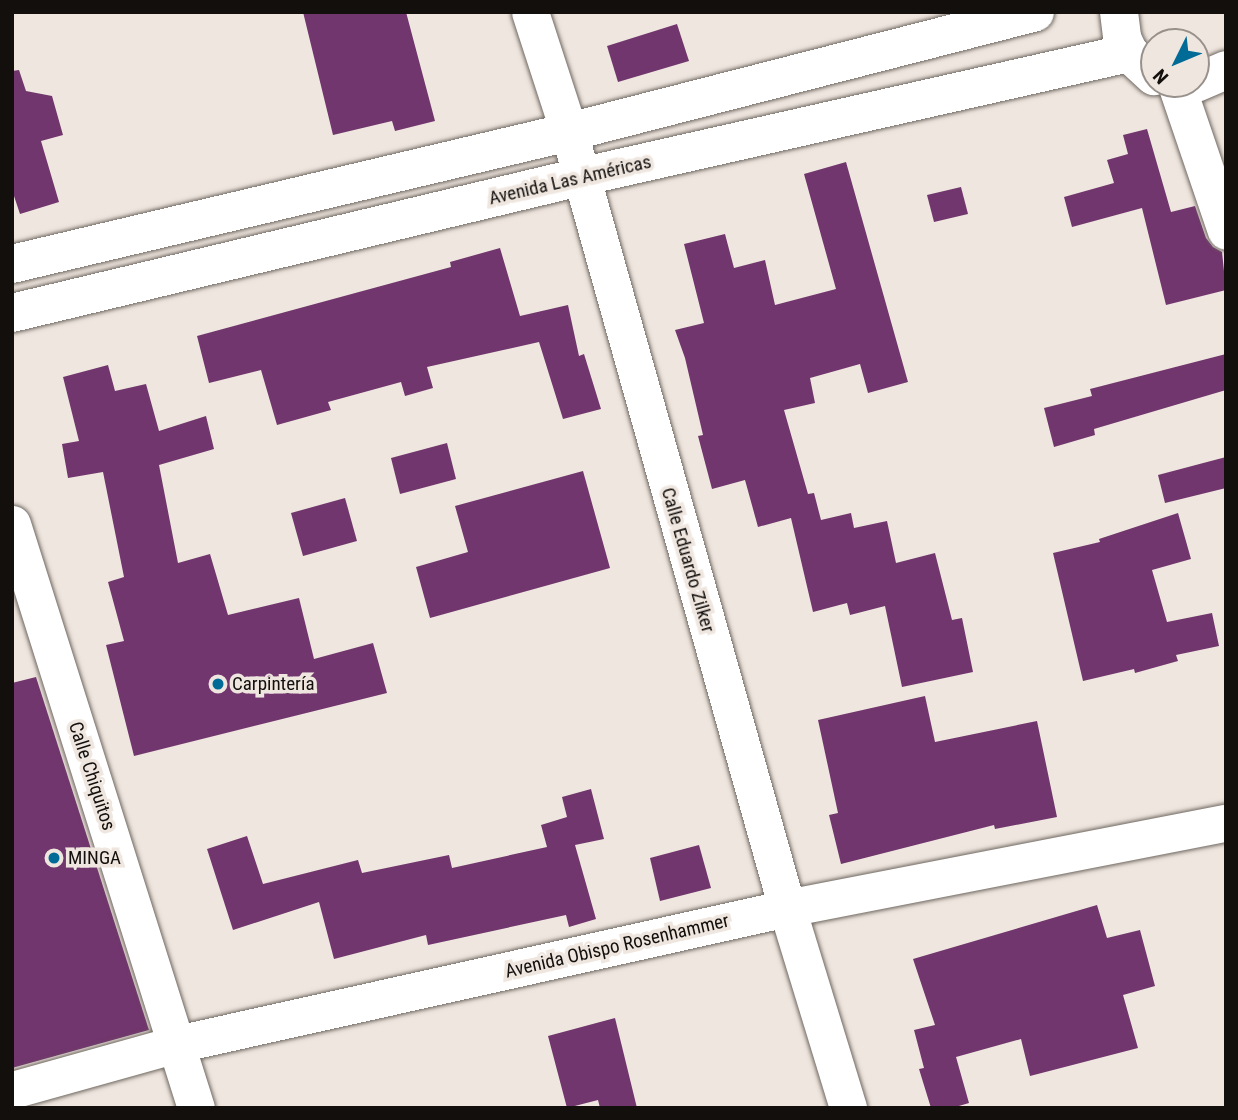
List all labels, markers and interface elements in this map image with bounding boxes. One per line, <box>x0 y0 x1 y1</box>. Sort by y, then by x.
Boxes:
north arrow <box>1140 28 1210 98</box>
text: N <box>1148 64 1173 88</box>
street label: Avenida Las Américas <box>487 150 653 210</box>
street label: Calle Eduardo Zilker <box>656 485 720 635</box>
place label: Carpintería <box>232 673 314 695</box>
marker: Carpintería <box>210 676 226 692</box>
street label: Calle Chiquitos <box>64 719 120 833</box>
place label: MINGA <box>68 847 121 869</box>
marker: MINGA <box>46 850 62 866</box>
street label: Avenida Obispo Rosenhammer <box>503 909 731 983</box>

